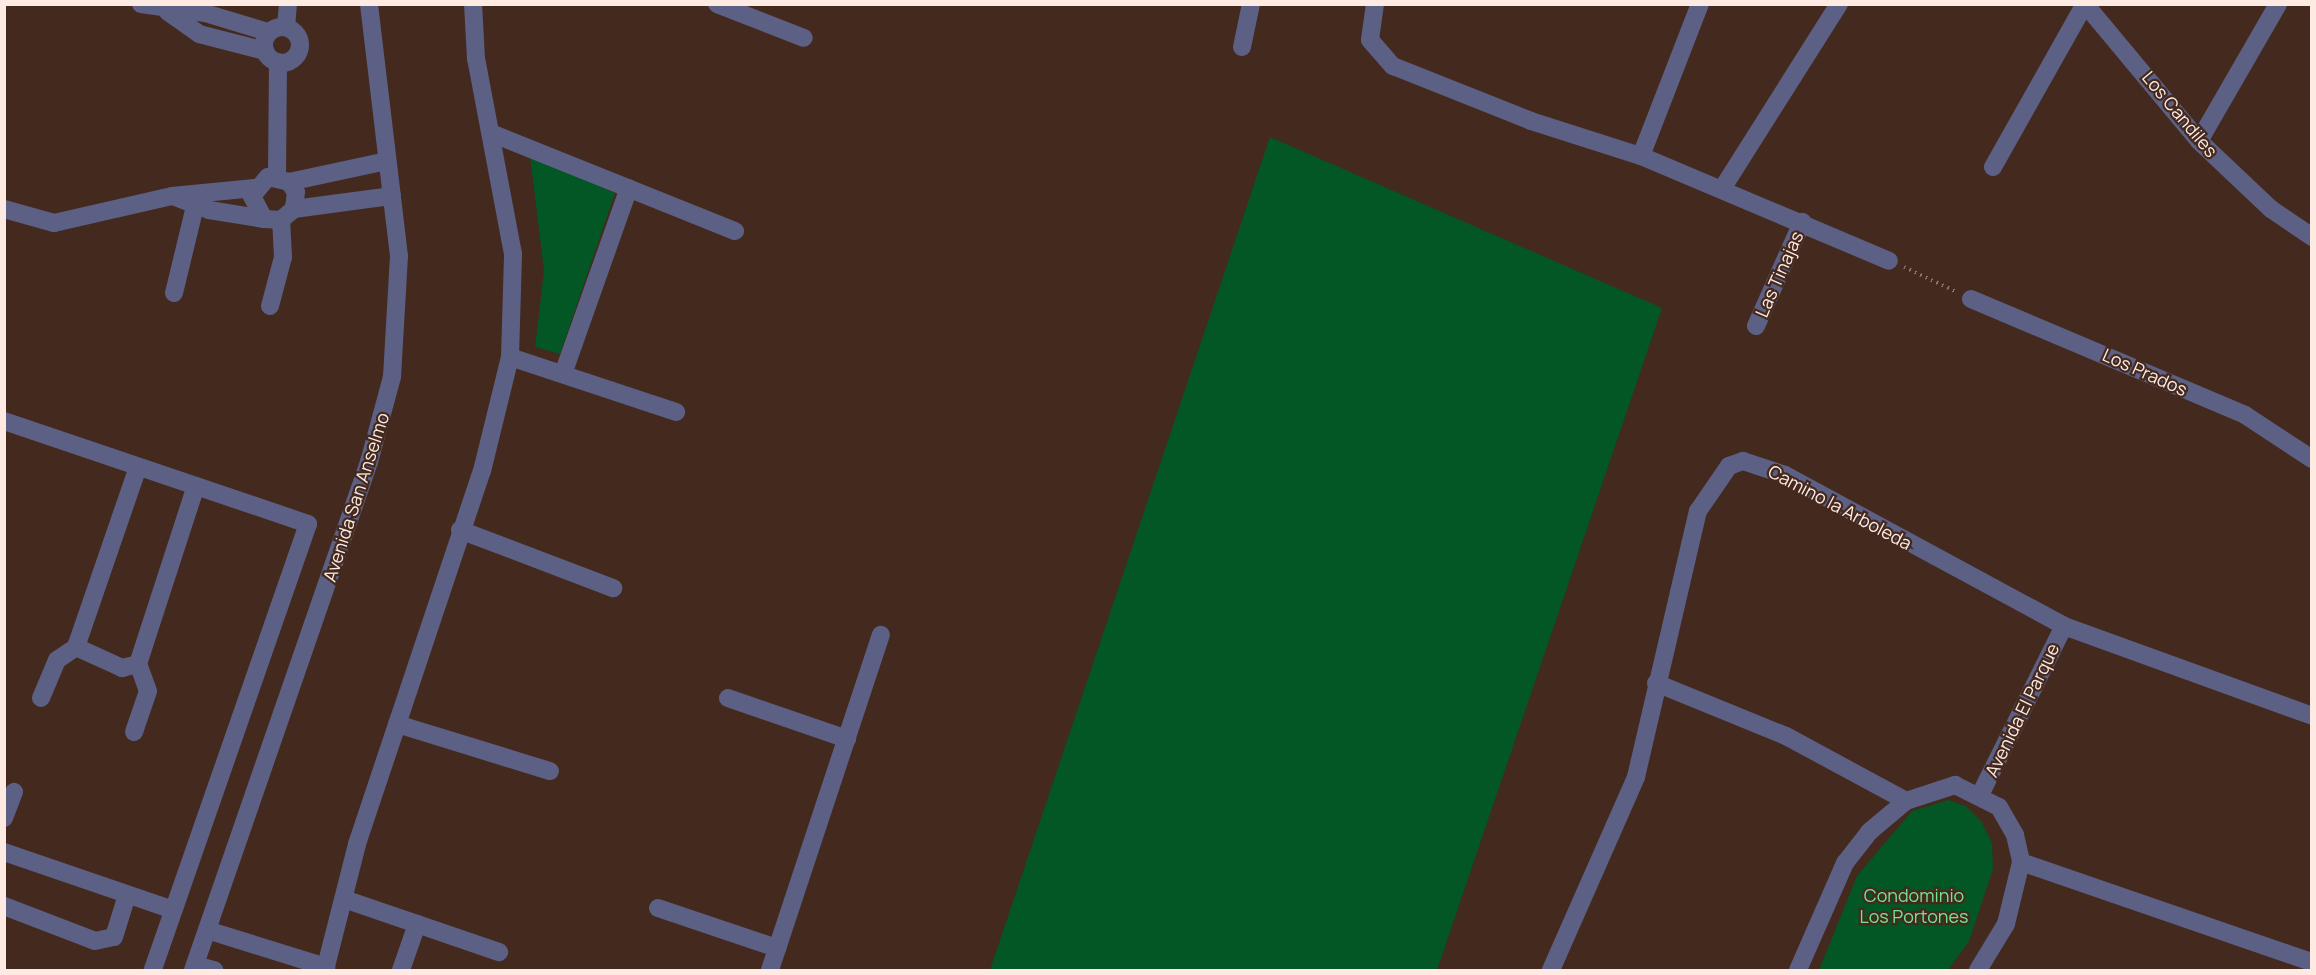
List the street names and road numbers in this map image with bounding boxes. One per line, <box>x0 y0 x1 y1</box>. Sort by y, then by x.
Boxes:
street label: Los Candiles <box>2138 67 2222 161</box>
street label: Las Tinajas <box>1750 228 1808 320</box>
street label: Los Prados <box>2099 344 2191 400</box>
street label: Avenida San Anselmo <box>318 410 394 584</box>
street label: Camino la Arboleda <box>1764 460 1916 554</box>
street label: Avenida El Parque <box>1980 640 2064 780</box>

